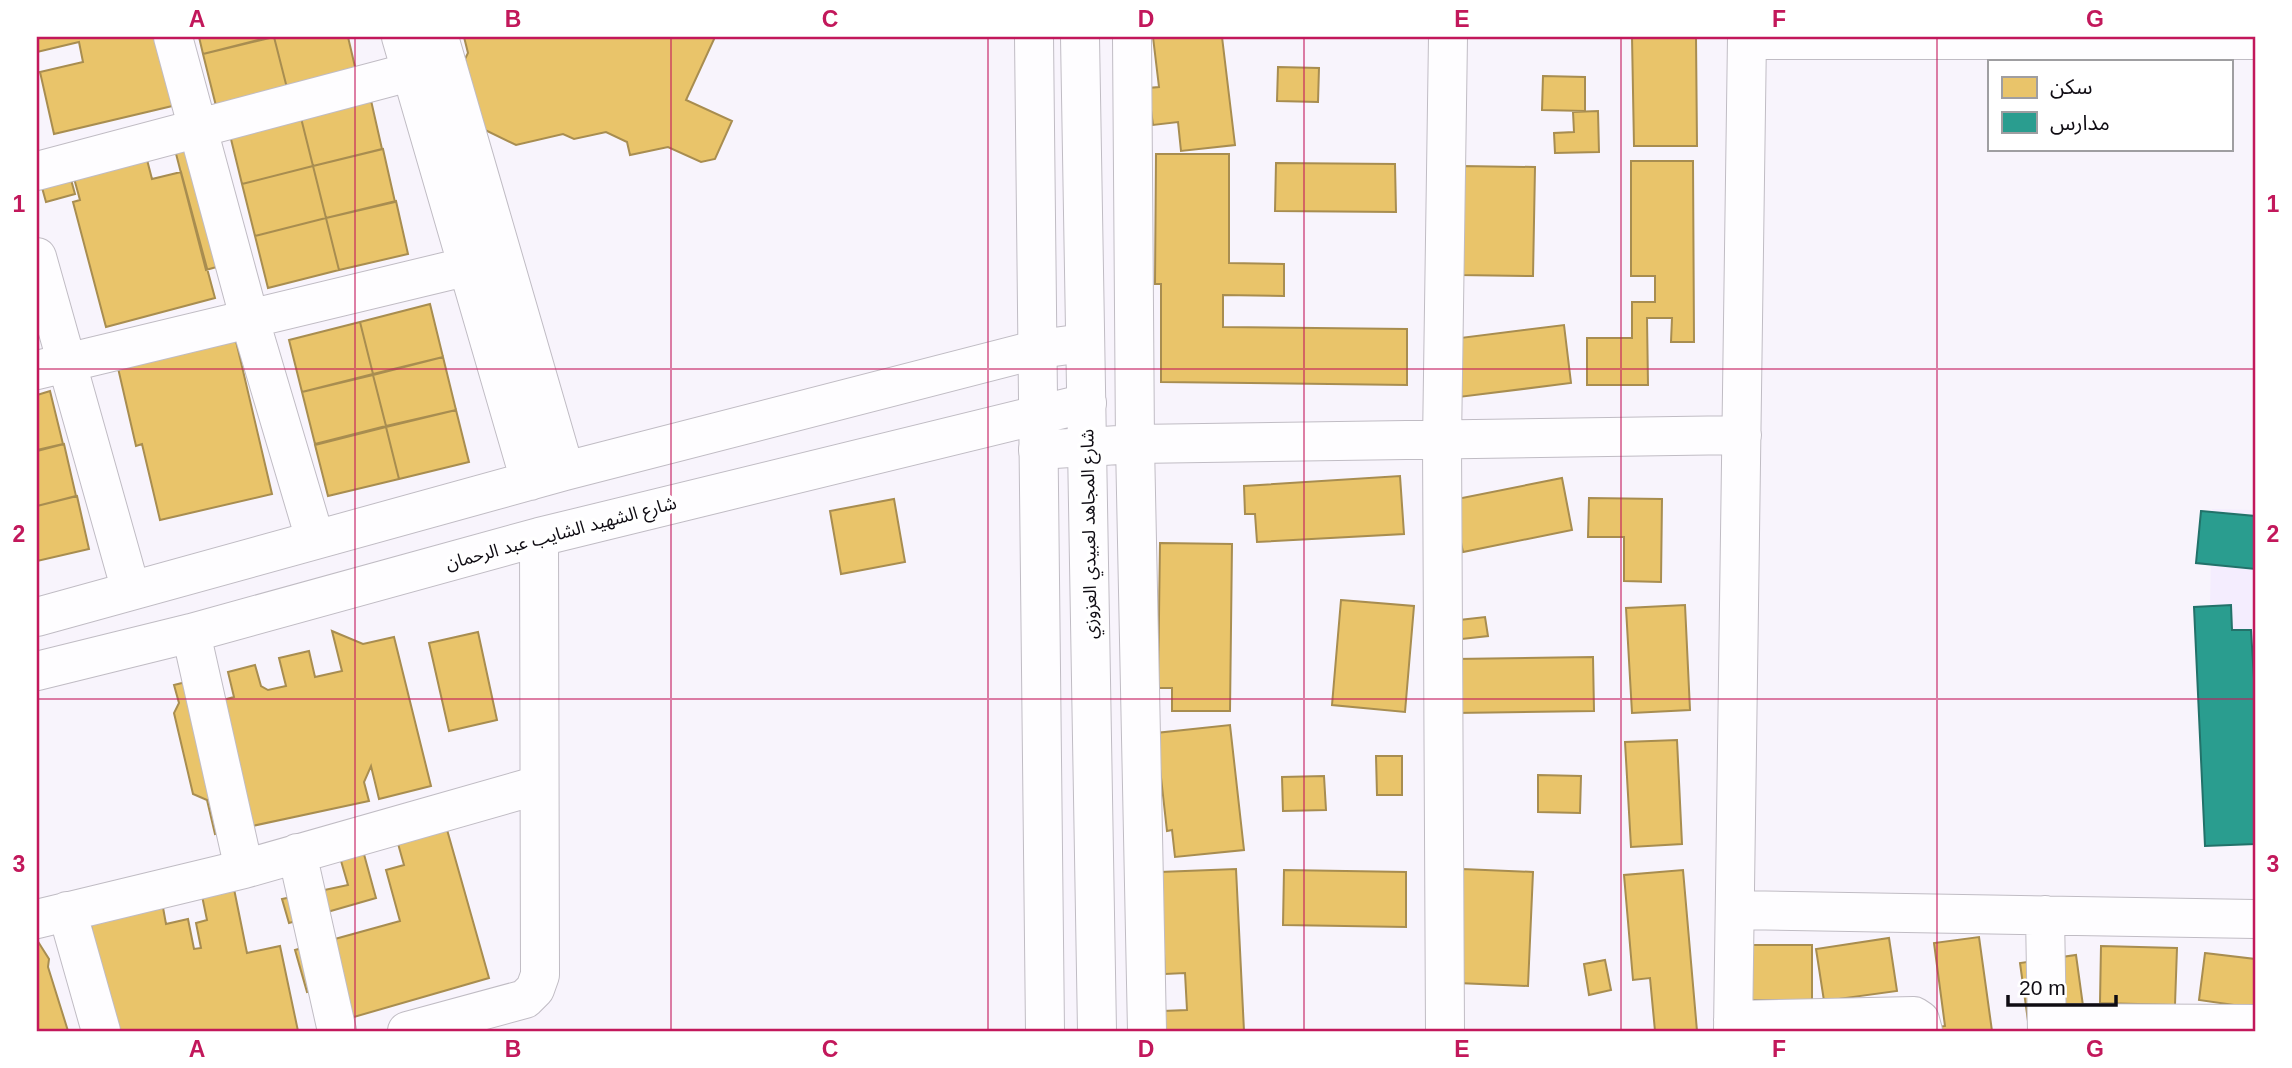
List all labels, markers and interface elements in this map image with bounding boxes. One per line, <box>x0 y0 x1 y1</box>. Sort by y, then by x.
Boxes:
text: A <box>189 6 205 32</box>
text: B <box>505 6 521 32</box>
text: C <box>822 6 838 32</box>
text: D <box>1138 6 1154 32</box>
text: E <box>1454 6 1470 32</box>
text: F <box>1772 6 1786 32</box>
text: G <box>2086 6 2104 32</box>
legend <box>1988 60 2232 150</box>
text: سكن <box>2050 75 2092 99</box>
text: مدارس <box>2050 111 2110 135</box>
text: 1 <box>13 191 26 217</box>
text: 1 <box>2267 191 2280 217</box>
street label: شارع المجاهد لعبيدي العزوزي <box>1077 429 1105 639</box>
street label: شارع الشهيد الشايب عبد الرحمان <box>443 493 680 577</box>
text: 2 <box>13 521 25 547</box>
text: 2 <box>2267 521 2279 547</box>
text: 3 <box>13 851 25 877</box>
text: 3 <box>2267 851 2279 877</box>
scale bar <box>2008 963 2117 1007</box>
text: 20 m <box>2019 976 2066 999</box>
text: A <box>189 1036 205 1062</box>
text: B <box>505 1036 521 1062</box>
text: C <box>822 1036 838 1062</box>
text: D <box>1138 1036 1154 1062</box>
text: E <box>1454 1036 1470 1062</box>
text: F <box>1772 1036 1786 1062</box>
text: G <box>2086 1036 2104 1062</box>

